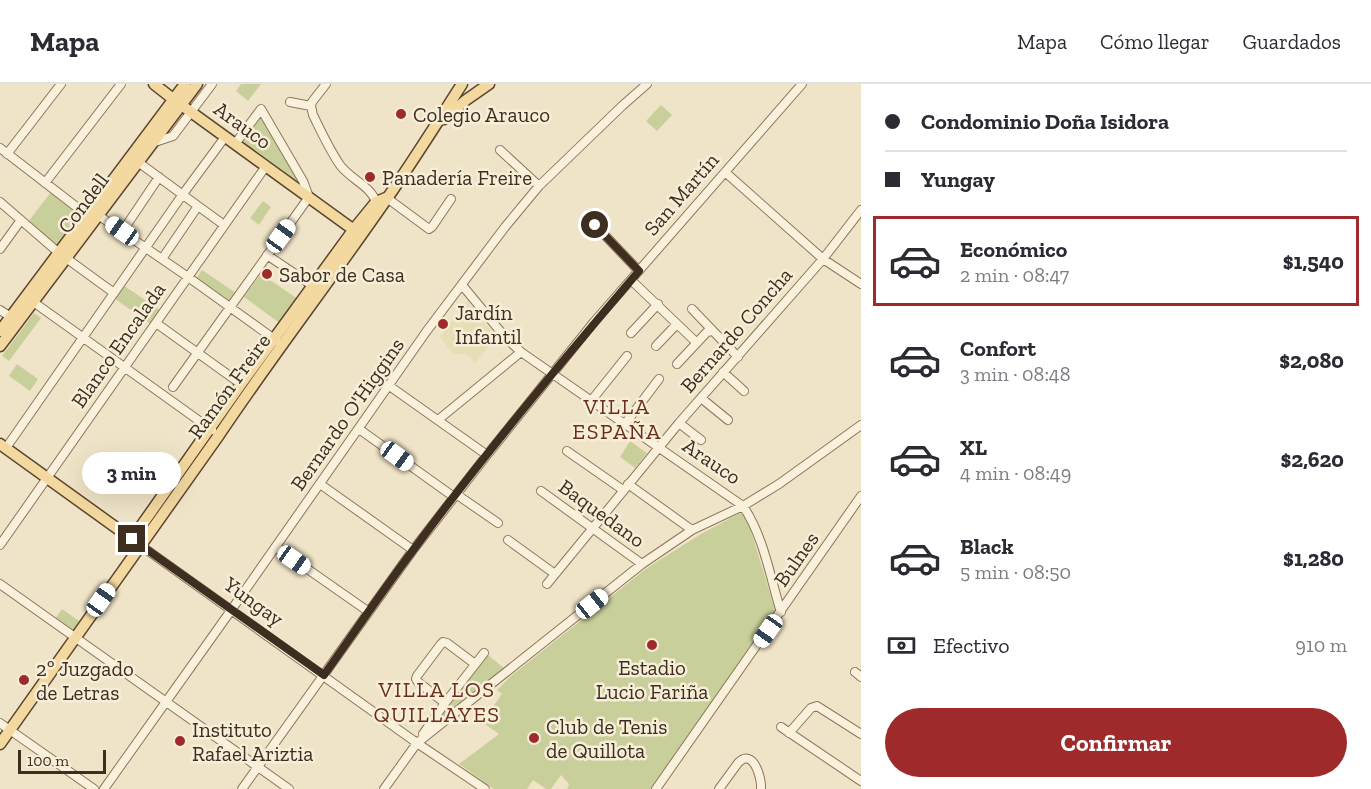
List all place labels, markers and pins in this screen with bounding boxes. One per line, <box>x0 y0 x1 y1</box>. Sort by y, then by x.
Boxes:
place label: Colegio Arauco <box>413 102 550 127</box>
marker: Colegio Arauco <box>394 107 408 121</box>
place label: Panadería Freire <box>382 165 532 190</box>
marker: Panadería Freire <box>363 170 377 184</box>
place label: Sabor de Casa <box>279 262 405 287</box>
marker: Sabor de Casa <box>260 267 274 281</box>
place label: Jardín Infantil <box>455 300 522 349</box>
marker: Jardín Infantil <box>436 317 450 331</box>
marker: Estadio Lucio Fariña <box>645 638 659 652</box>
place label: Estadio Lucio Fariña <box>596 655 708 704</box>
place label: 2º Juzgado de Letras <box>36 656 134 705</box>
marker: 2º Juzgado de Letras <box>17 673 31 687</box>
place label: Club de Tenis de Quillota <box>546 714 667 763</box>
place label: Instituto Rafael Ariztia <box>192 717 313 766</box>
marker: Club de Tenis de Quillota <box>527 731 541 745</box>
marker: Instituto Rafael Ariztia <box>173 734 187 748</box>

